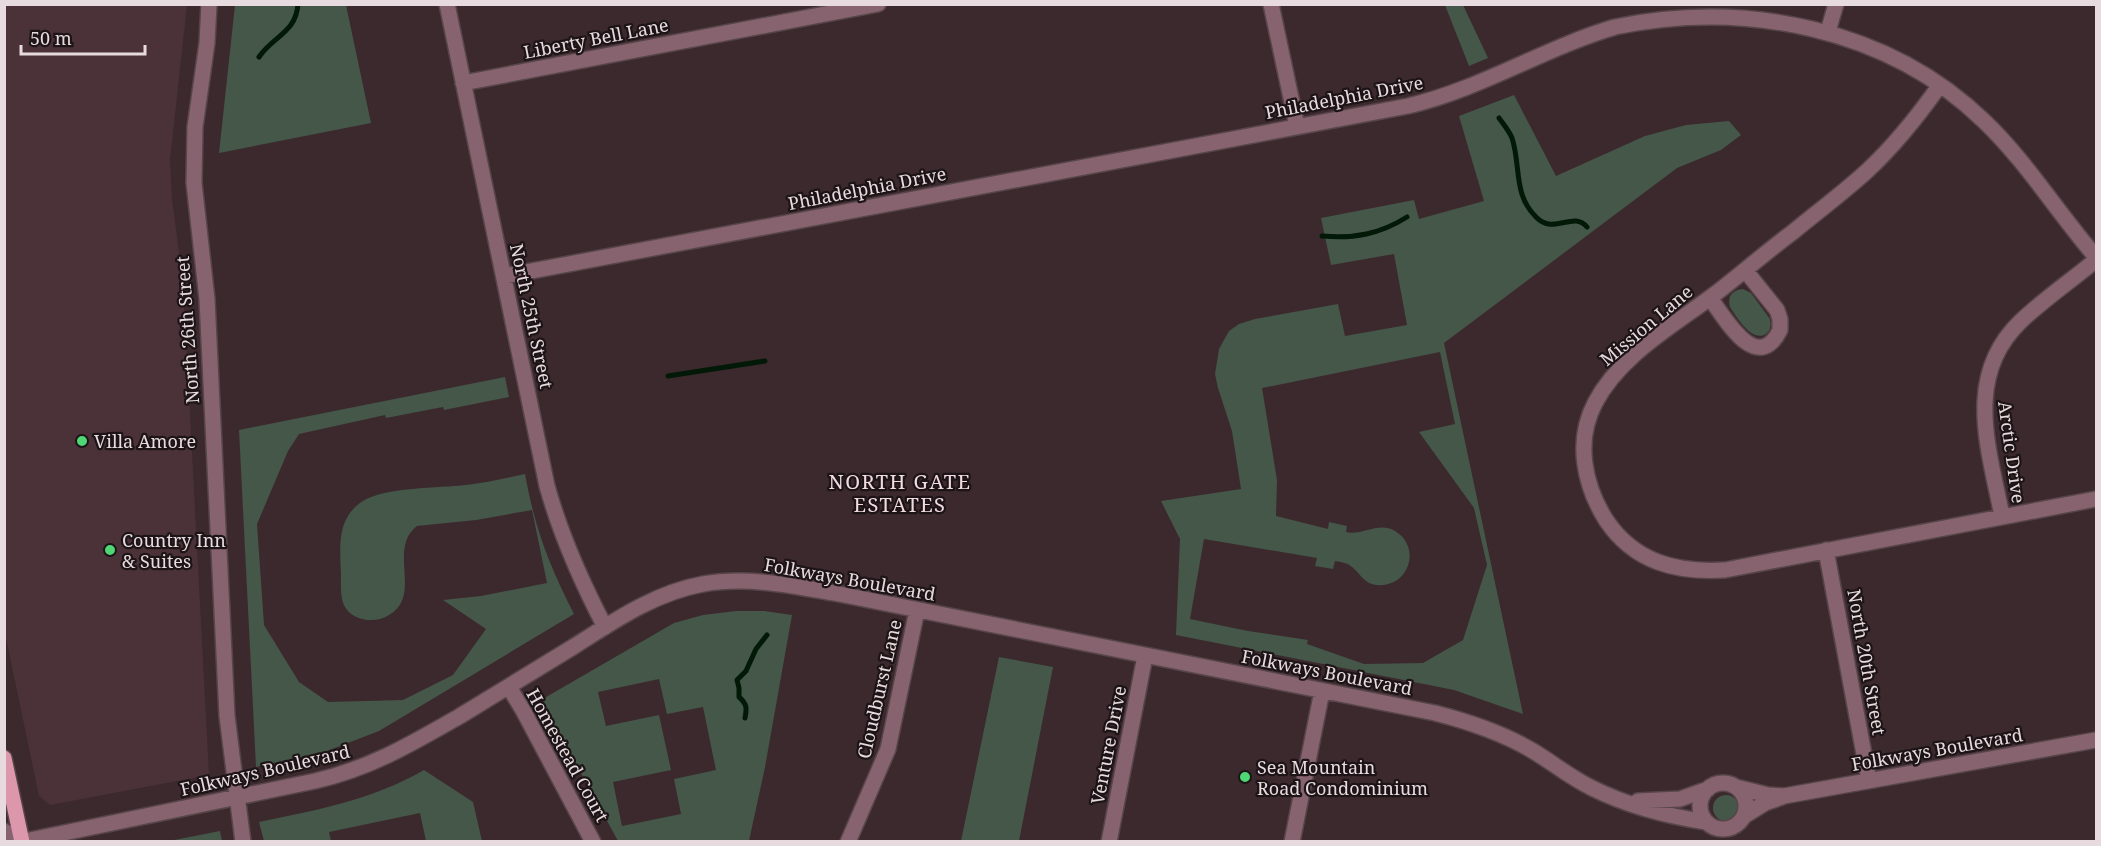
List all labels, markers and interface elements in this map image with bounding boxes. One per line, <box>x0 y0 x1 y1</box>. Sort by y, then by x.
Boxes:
street label: Liberty Bell Lane <box>521 12 671 64</box>
scale bar <box>21 18 146 56</box>
text: 50 m <box>30 26 72 50</box>
street label: Philadelphia Drive <box>1263 70 1425 124</box>
street label: Philadelphia Drive <box>786 161 948 215</box>
street label: North 25th Street <box>505 241 559 391</box>
street label: North 26th Street <box>170 255 204 405</box>
street label: Mission Lane <box>1595 279 1697 371</box>
street label: Arctic Drive <box>1993 399 2031 505</box>
place label: Villa Amore <box>94 429 196 453</box>
marker: Villa Amore <box>75 434 89 448</box>
district label: NORTH GATE ESTATES <box>828 468 972 518</box>
place label: Country Inn & Suites <box>122 528 226 573</box>
marker: Country Inn & Suites <box>103 543 117 557</box>
street label: Folkways Boulevard <box>762 552 938 606</box>
street label: North 20th Street <box>1842 587 1892 737</box>
street label: Cloudburst Lane <box>851 617 907 761</box>
street label: Folkways Boulevard <box>1240 644 1414 700</box>
street label: Homestead Court <box>521 684 615 826</box>
street label: Venture Drive <box>1085 684 1131 806</box>
street label: Folkways Boulevard <box>1849 722 2025 776</box>
street label: Folkways Boulevard <box>178 739 352 801</box>
place label: Sea Mountain Road Condominium <box>1257 755 1428 800</box>
marker: Sea Mountain Road Condominium <box>1238 770 1252 784</box>

